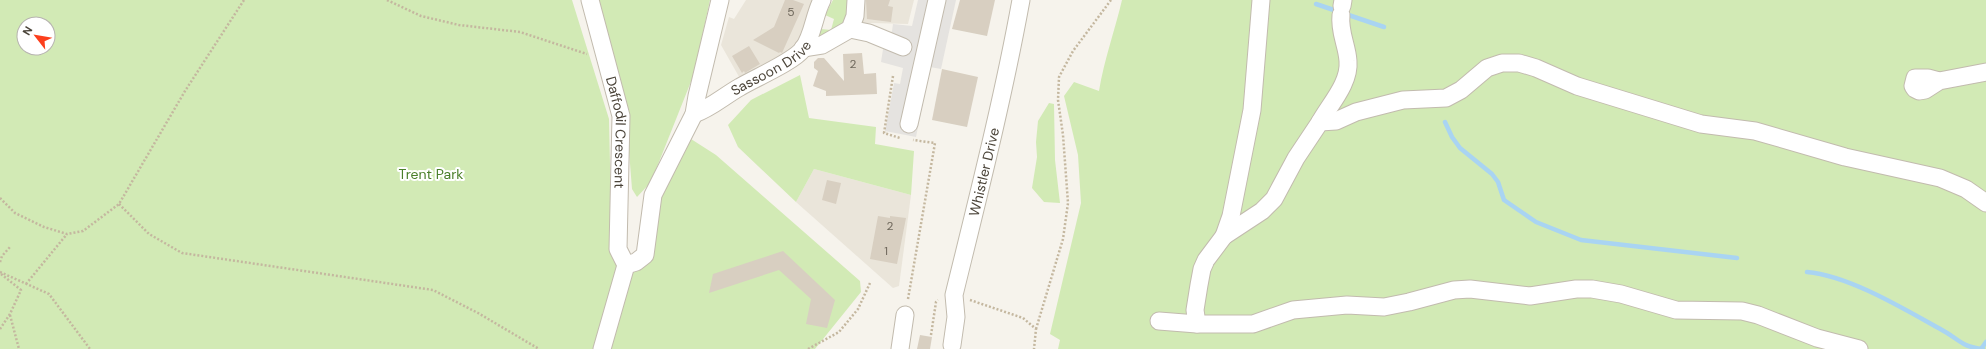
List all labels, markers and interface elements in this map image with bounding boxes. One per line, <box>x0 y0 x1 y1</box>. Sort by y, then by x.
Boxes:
house number: 5 <box>787 4 795 20</box>
north arrow <box>16 16 56 56</box>
text: N <box>19 24 35 38</box>
street label: Sassoon Drive <box>727 37 815 99</box>
house number: 2 <box>850 56 857 72</box>
street label: Daffodil Crescent <box>602 74 630 189</box>
street label: Whistler Drive <box>965 126 1003 218</box>
park label: Trent Park <box>399 165 463 183</box>
house number: 2 <box>887 218 894 234</box>
house number: 1 <box>884 243 888 259</box>

